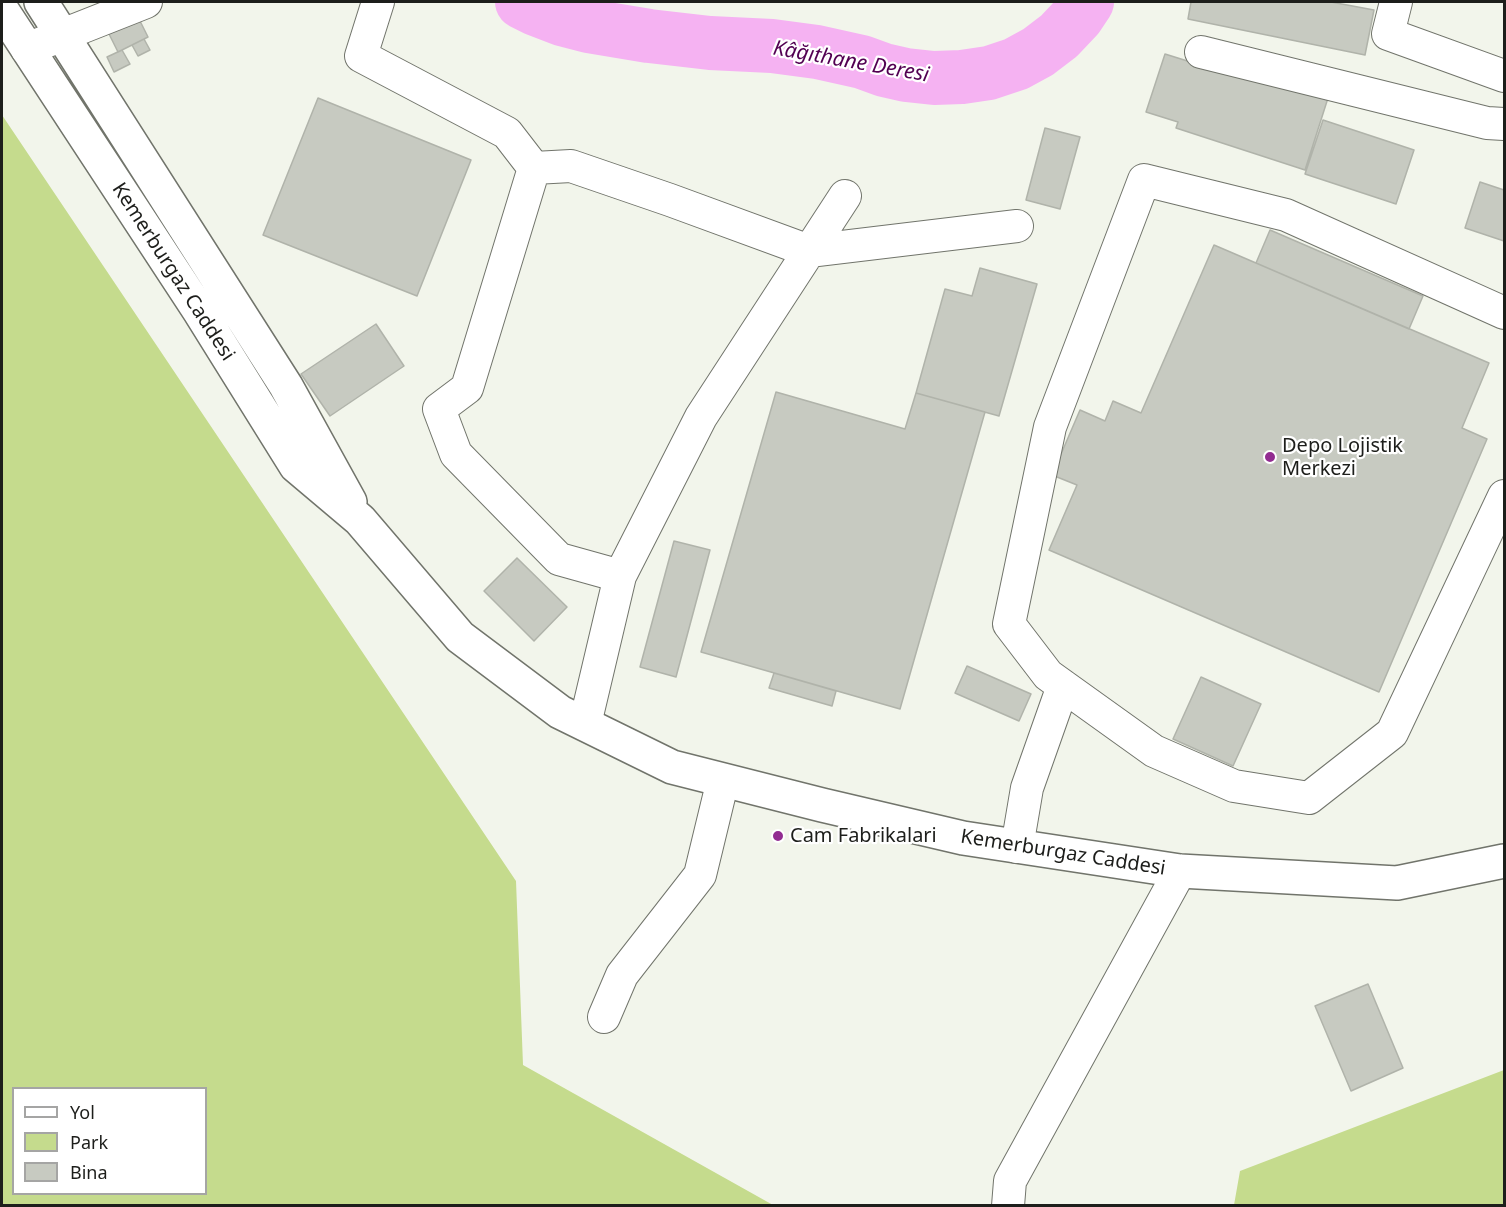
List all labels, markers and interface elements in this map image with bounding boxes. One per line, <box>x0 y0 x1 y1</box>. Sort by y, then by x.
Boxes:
water label: Kâğıthane Deresi <box>771 36 931 88</box>
street label: Kemerburgaz Caddesi <box>107 179 239 365</box>
place label: Depo Lojistik Merkezi <box>1282 434 1403 481</box>
marker: Depo Lojistik Merkezi <box>1263 450 1277 464</box>
place label: Cam Fabrikalari <box>790 824 937 848</box>
street label: Kemerburgaz Caddesi <box>959 825 1167 881</box>
marker: Cam Fabrikalari <box>771 829 785 843</box>
legend <box>12 1087 207 1195</box>
text: Yol <box>70 1100 95 1124</box>
text: Park <box>70 1130 108 1154</box>
text: Bina <box>70 1160 108 1184</box>

